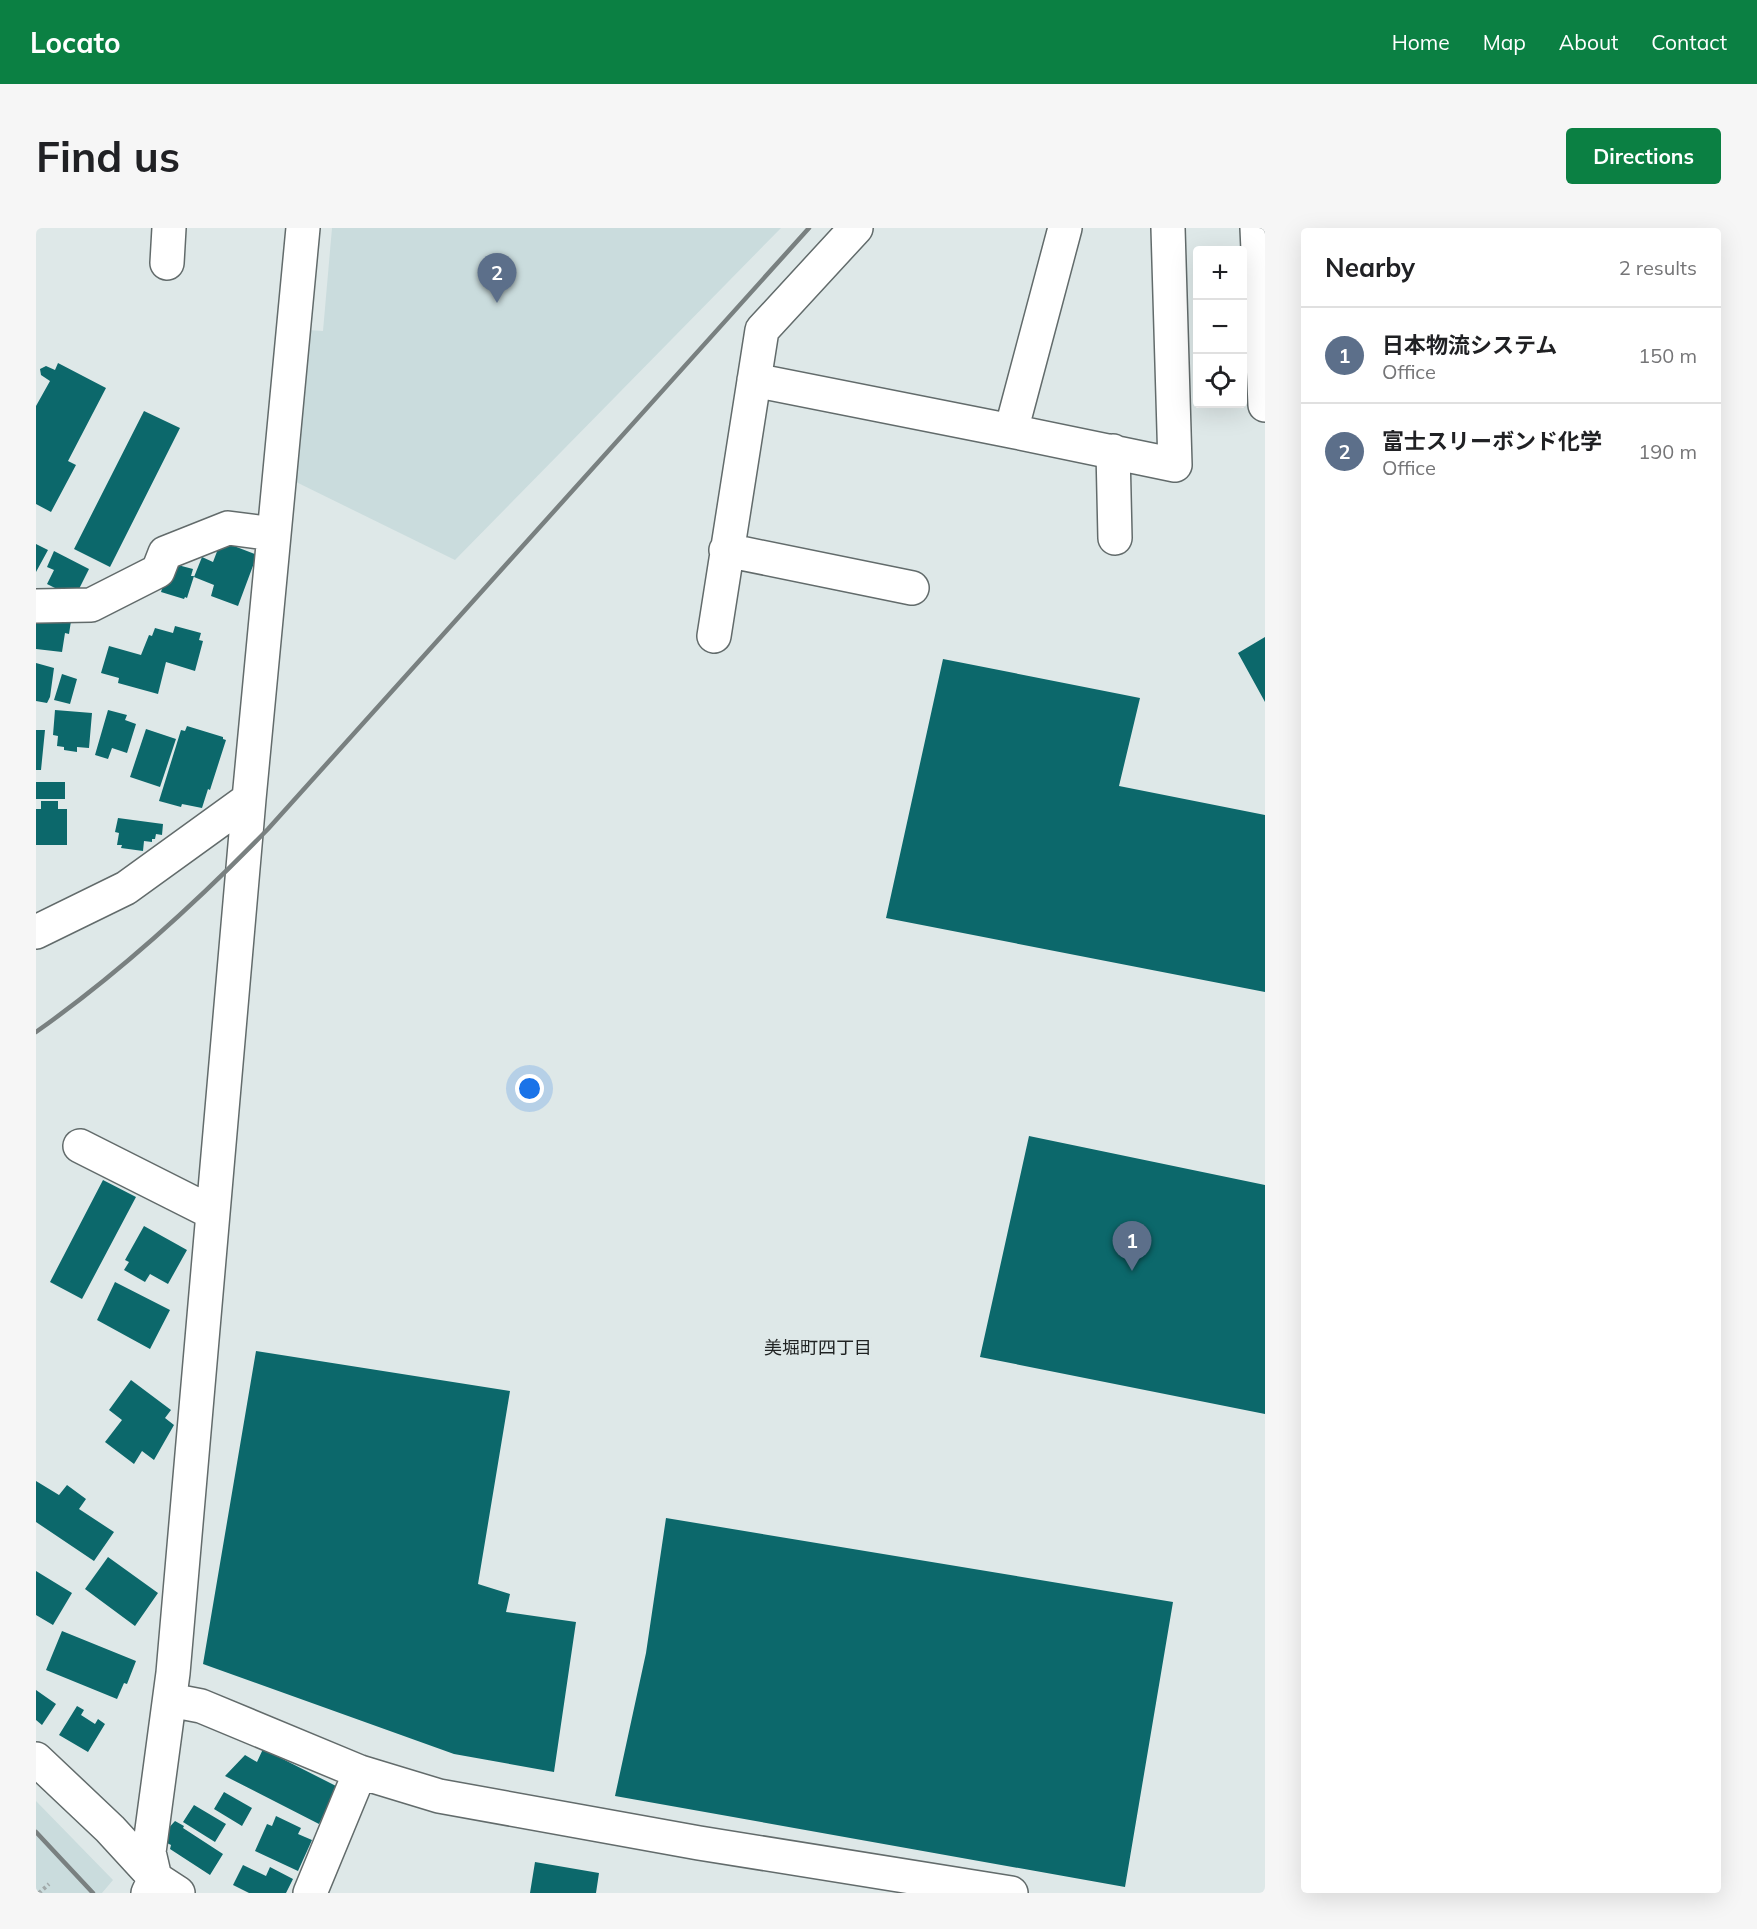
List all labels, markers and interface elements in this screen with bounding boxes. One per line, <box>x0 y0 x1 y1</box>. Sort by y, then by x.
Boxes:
text: Locato <box>30 25 121 60</box>
text: Home <box>1392 29 1450 55</box>
text: Map <box>1483 29 1526 55</box>
text: About <box>1559 29 1618 55</box>
text: Contact <box>1651 29 1727 55</box>
button: Directions <box>1566 128 1721 184</box>
text: Find us <box>36 130 180 183</box>
map controls <box>1193 246 1247 408</box>
button: + <box>1193 246 1247 300</box>
text: Nearby <box>1325 251 1415 284</box>
pin: 2 <box>478 254 516 303</box>
text: 2 results <box>1619 255 1697 280</box>
button: − <box>1193 300 1247 354</box>
text: 日本物流システム <box>1382 331 1557 359</box>
text: 1 <box>1339 343 1351 368</box>
text: 150 m <box>1638 343 1697 368</box>
button: locate <box>1193 354 1247 408</box>
text: Office <box>1382 359 1436 384</box>
text: 富士スリーボンド化学 <box>1382 427 1602 455</box>
text: 2 <box>1339 439 1351 464</box>
text: 190 m <box>1638 439 1697 464</box>
text: Office <box>1382 455 1436 480</box>
your location <box>515 1074 544 1103</box>
pin: 1 <box>1112 1222 1152 1271</box>
district label: 美堀町四丁目 <box>764 1336 872 1359</box>

